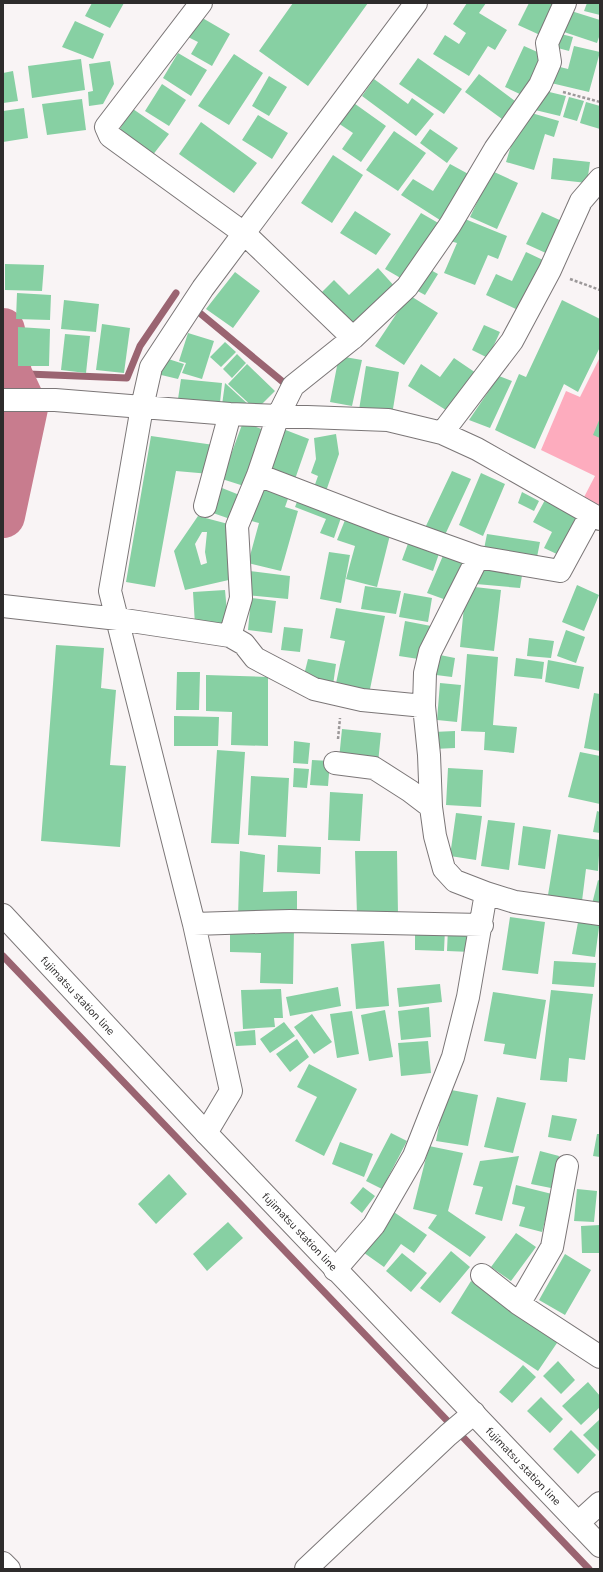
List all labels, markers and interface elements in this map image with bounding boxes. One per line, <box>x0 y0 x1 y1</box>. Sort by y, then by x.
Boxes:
street label: fujimatsu station line <box>37 953 118 1039</box>
street label: fujimatsu station line <box>259 1189 341 1274</box>
street label: fujimatsu station line <box>482 1424 564 1509</box>

